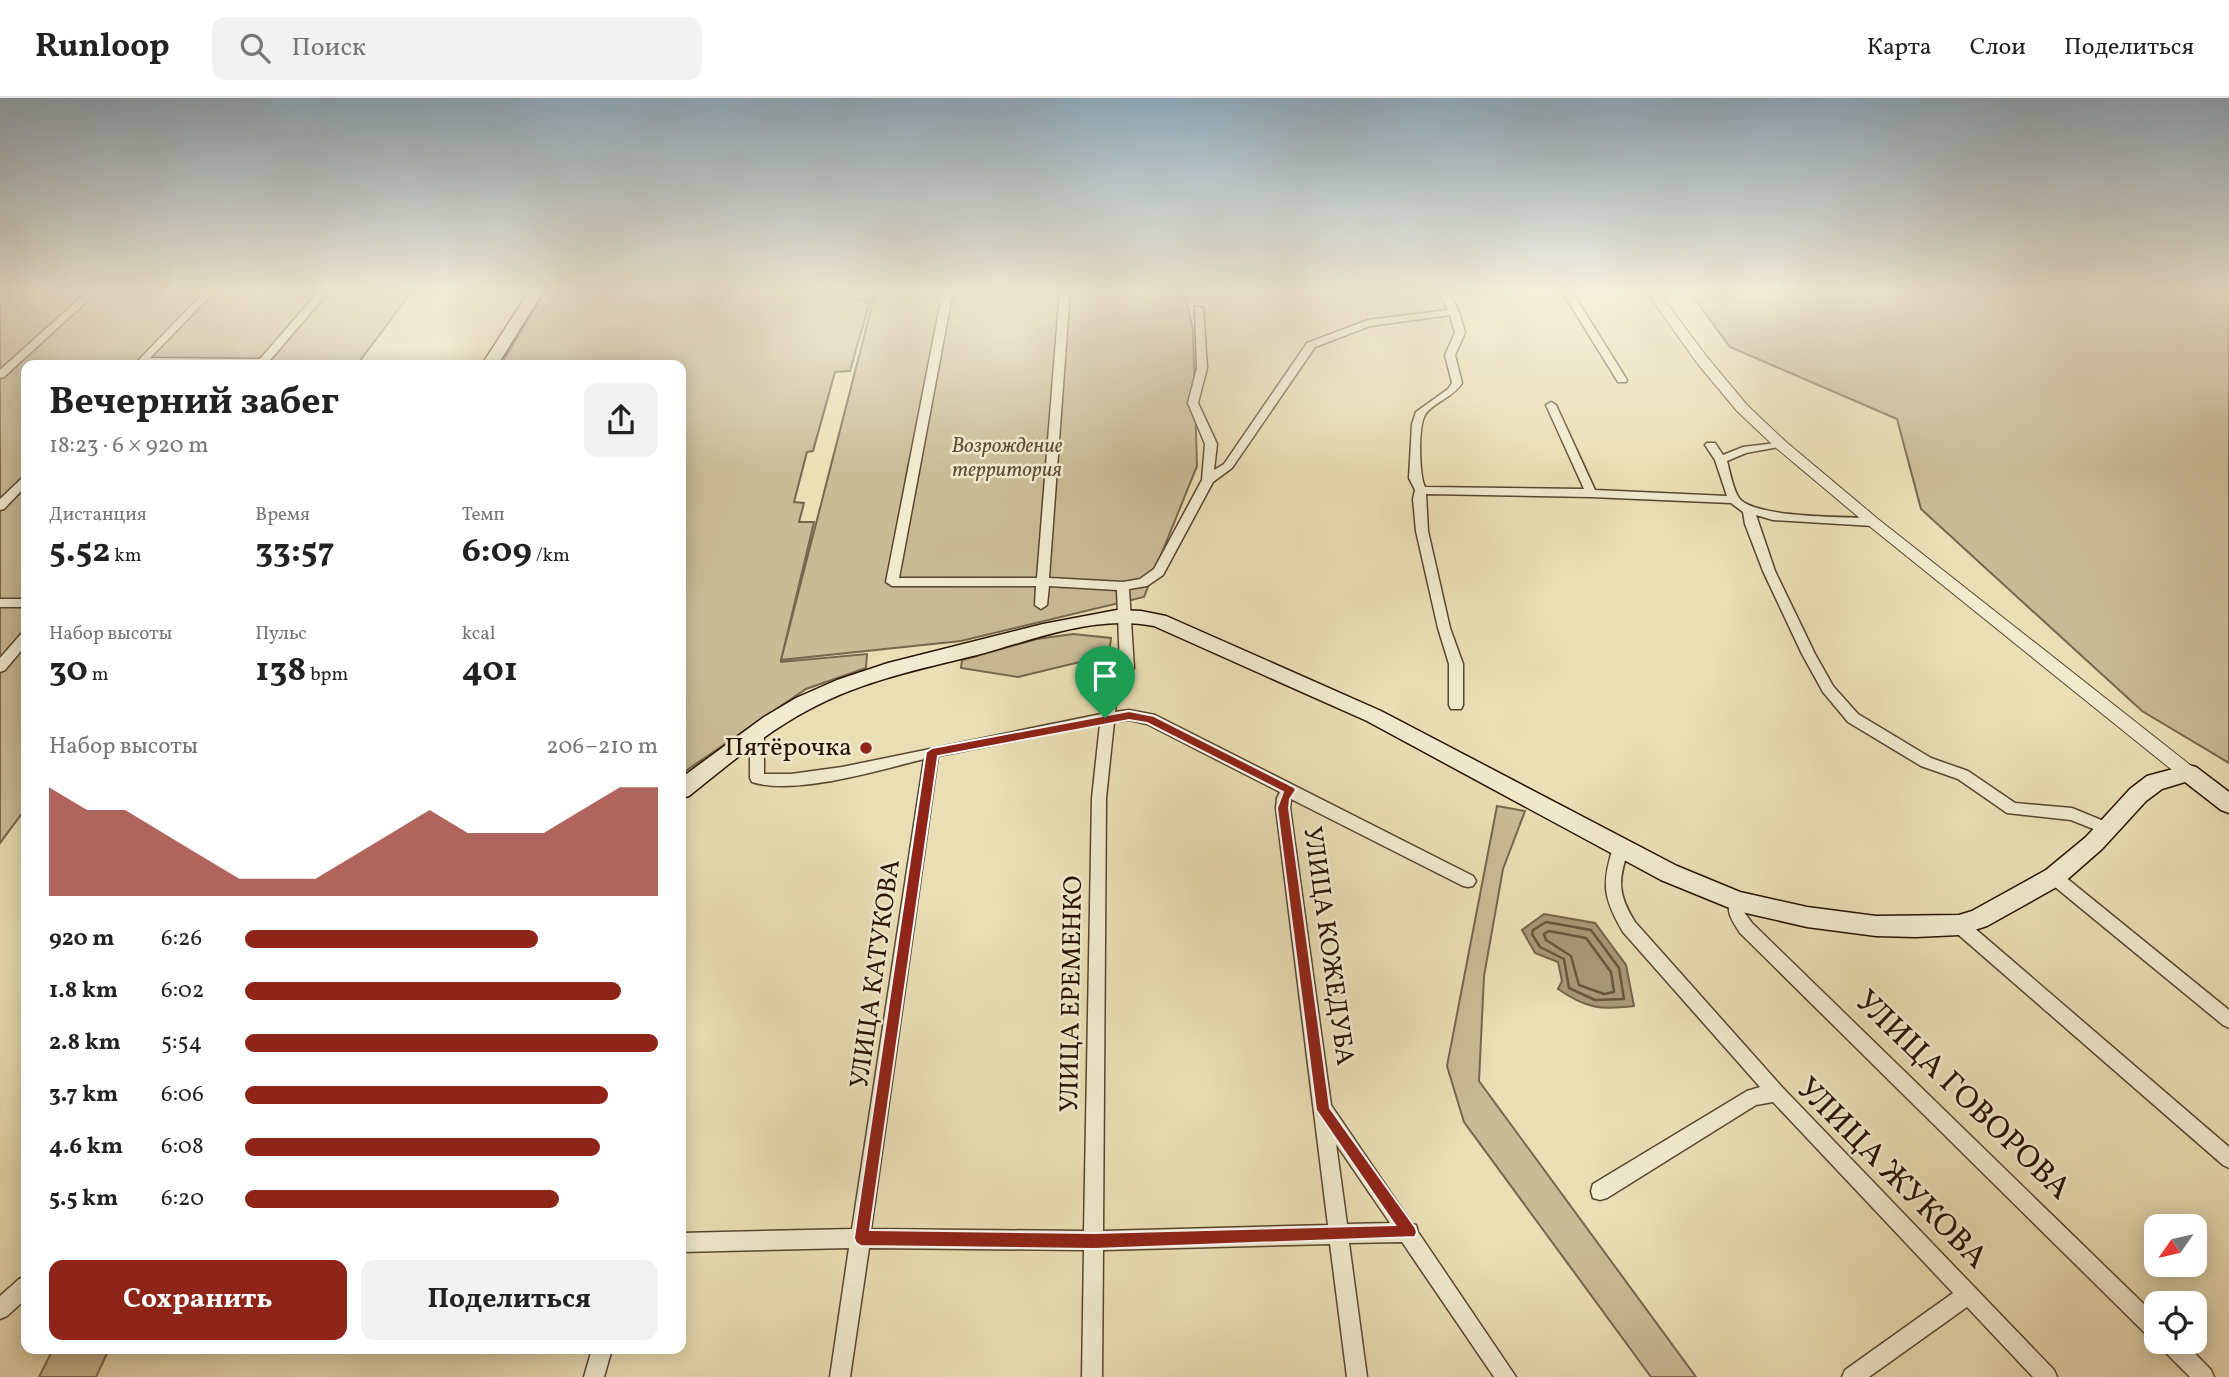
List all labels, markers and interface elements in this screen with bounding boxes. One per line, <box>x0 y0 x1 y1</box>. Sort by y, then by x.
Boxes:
search box <box>212 17 702 80</box>
text: Runloop <box>35 25 170 71</box>
icon: search <box>236 29 274 67</box>
text: Поиск <box>292 30 366 66</box>
text: Карта <box>1867 31 1932 65</box>
text: Слои <box>1970 31 2026 65</box>
text: Поделиться <box>2064 31 2194 65</box>
text: Вечерний забег <box>49 377 339 430</box>
button: share <box>584 383 658 457</box>
text: 18:23 · 6 × 920 m <box>49 430 209 462</box>
park label: Возрождение территория <box>951 432 1063 485</box>
text: Дистанция <box>49 502 147 528</box>
text: Время <box>255 502 310 528</box>
text: Темп <box>462 502 505 528</box>
text: 5.52 <box>49 528 110 576</box>
text: 33:57 <box>255 528 334 576</box>
text: 6:09 <box>462 528 532 576</box>
text: km <box>110 543 141 569</box>
text: /km <box>532 543 570 569</box>
text: Набор высоты <box>49 621 172 647</box>
text: Пульс <box>255 621 307 647</box>
text: kcal <box>462 621 495 647</box>
pin <box>1075 646 1135 718</box>
text: 30 <box>49 647 88 695</box>
text: 138 <box>255 647 306 695</box>
text: 401 <box>462 647 518 695</box>
icon: arrive <box>1086 657 1124 695</box>
text: m <box>88 662 109 688</box>
text: bpm <box>306 662 348 688</box>
place label: Пятёрочка <box>724 730 852 766</box>
text: Набор высоты <box>49 731 198 763</box>
text: 206–210 m <box>546 731 658 763</box>
marker: Пятёрочка <box>858 740 874 756</box>
street label: УЛИЦА КОЖЕДУБА <box>1293 824 1363 1068</box>
street label: УЛИЦА КАТУКОВА <box>842 857 910 1091</box>
street label: УЛИЦА ЕРЕМЕНКО <box>1052 875 1092 1113</box>
text: 920 m <box>49 923 115 955</box>
text: 6:26 <box>161 923 202 955</box>
text: 1.8 km <box>49 975 118 1007</box>
text: 6:02 <box>161 975 204 1007</box>
street label: УЛИЦА ГОВОРОВА <box>1844 981 2080 1211</box>
text: 2.8 km <box>49 1027 121 1059</box>
text: 5:54 <box>161 1027 202 1059</box>
street label: УЛИЦА ЖУКОВА <box>1785 1068 1997 1280</box>
text: 3.7 km <box>49 1079 118 1111</box>
text: 6:06 <box>161 1079 204 1111</box>
text: 4.6 km <box>49 1131 123 1163</box>
text: 6:08 <box>161 1131 204 1163</box>
text: 5.5 km <box>49 1183 118 1215</box>
text: 6:20 <box>161 1183 204 1215</box>
north arrow <box>2144 1214 2207 1278</box>
map controls <box>2144 1214 2207 1354</box>
button: Сохранить <box>49 1260 347 1340</box>
button: Поделиться <box>361 1260 658 1340</box>
button: locate <box>2144 1291 2207 1354</box>

